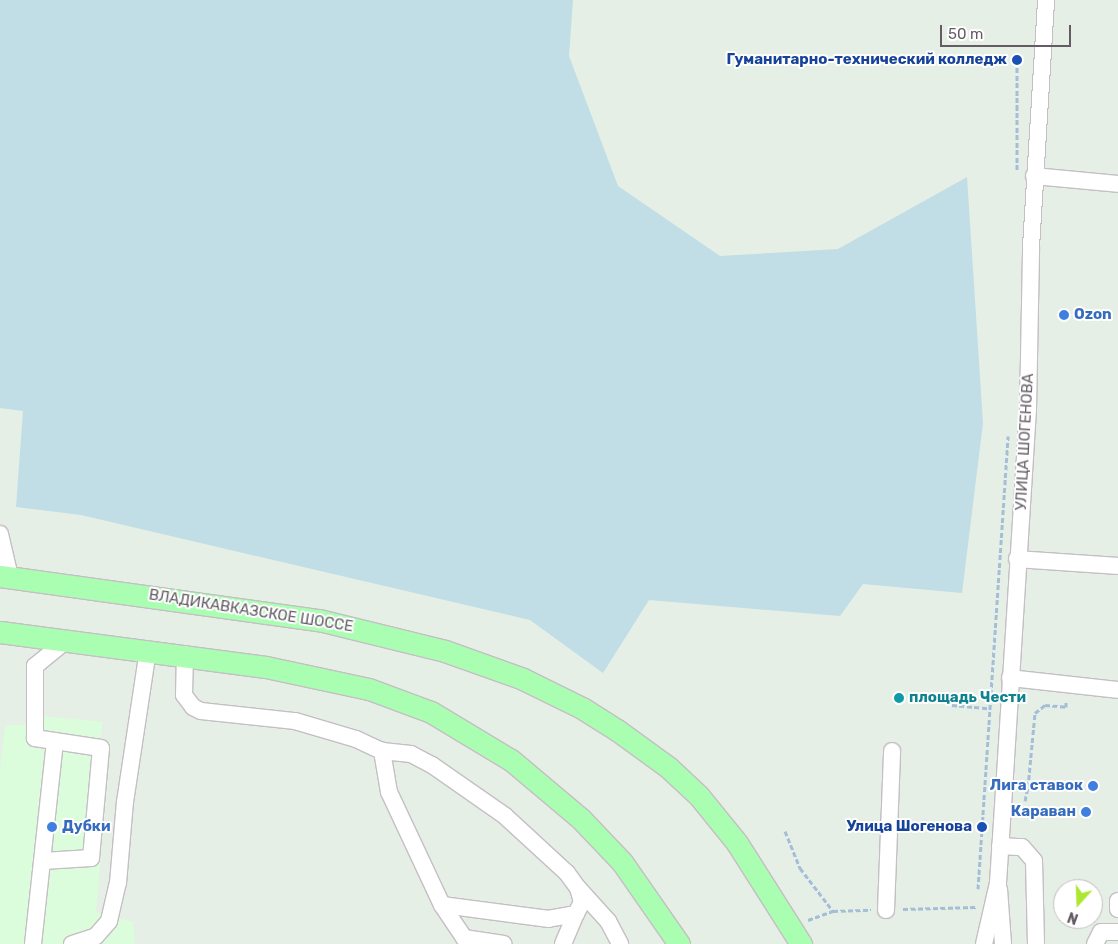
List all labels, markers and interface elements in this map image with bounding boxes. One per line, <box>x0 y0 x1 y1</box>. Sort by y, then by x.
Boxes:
scale bar <box>943 15 1074 47</box>
text: 50 m <box>948 25 983 43</box>
place label: Гуманитарно-технический колледж <box>727 51 1007 69</box>
marker: Гуманитарно-технический колледж <box>1011 54 1023 66</box>
place label: Ozon <box>1074 306 1112 324</box>
marker: Ozon <box>1058 309 1070 321</box>
street label: УЛИЦА ШОГЕНОВА <box>1012 373 1038 511</box>
street label: ВЛАДИКАВКАЗСКОЕ ШОССЕ <box>148 586 354 636</box>
place label: площадь Чести <box>909 689 1026 707</box>
marker: площадь Чести <box>893 692 905 704</box>
place label: Лига ставок <box>990 777 1083 795</box>
marker: Лига ставок <box>1087 780 1099 792</box>
place label: Караван <box>1011 803 1076 821</box>
marker: Караван <box>1080 806 1092 818</box>
place label: Дубки <box>62 818 110 836</box>
place label: Улица Шогенова <box>846 818 972 836</box>
marker: Дубки <box>46 821 58 833</box>
marker: Улица Шогенова <box>976 821 988 833</box>
north arrow <box>1053 879 1103 929</box>
text: N <box>1065 908 1081 927</box>

